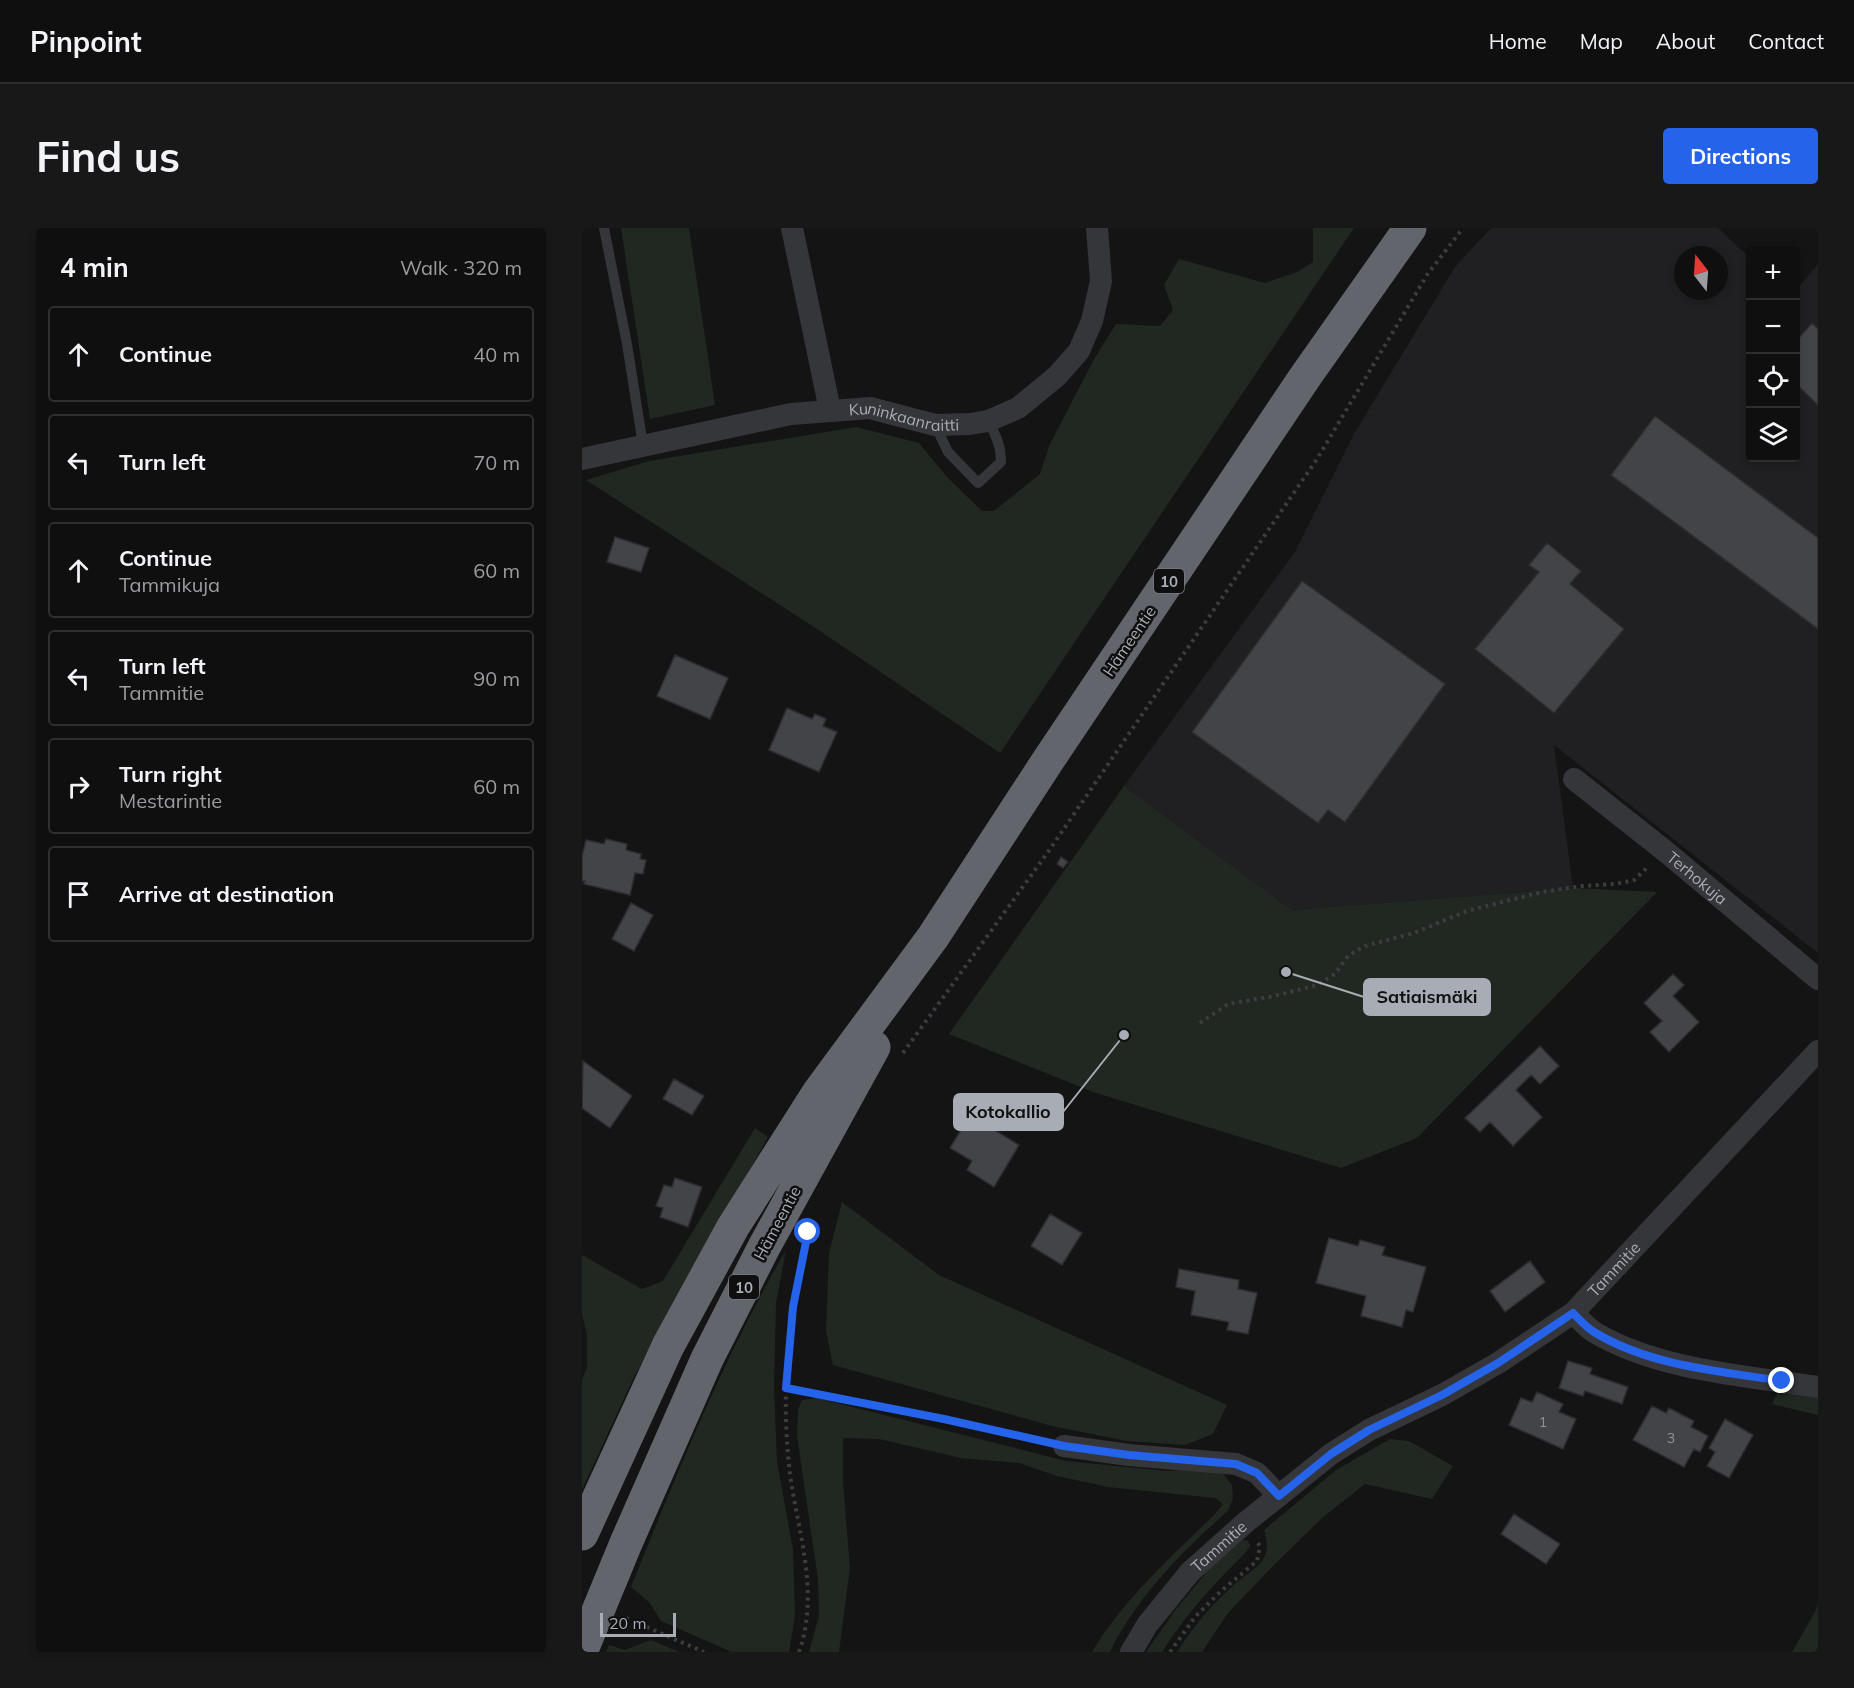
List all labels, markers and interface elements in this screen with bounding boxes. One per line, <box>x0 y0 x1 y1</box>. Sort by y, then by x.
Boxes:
text: Pinpoint <box>30 24 142 59</box>
text: Home <box>1489 28 1547 54</box>
text: Map <box>1580 28 1623 54</box>
text: About <box>1656 28 1715 54</box>
text: Contact <box>1748 28 1824 54</box>
button: Directions <box>1663 128 1818 184</box>
text: Find us <box>36 130 180 183</box>
north arrow <box>1674 246 1728 300</box>
map controls <box>1746 246 1800 462</box>
button: + <box>1746 246 1800 300</box>
text: 4 min <box>60 251 129 284</box>
text: Walk · 320 m <box>400 255 522 280</box>
button: − <box>1746 300 1800 354</box>
icon: ahead <box>62 338 95 371</box>
text: Continue <box>119 340 212 368</box>
text: 40 m <box>473 342 520 367</box>
button: locate <box>1746 354 1800 408</box>
street label: Kuninkaanraitti <box>848 398 959 435</box>
button: layers <box>1746 408 1800 462</box>
icon: left <box>62 446 95 479</box>
text: Turn left <box>119 448 206 476</box>
text: 70 m <box>473 450 520 475</box>
text: Continue <box>119 544 212 572</box>
icon: ahead <box>62 554 95 587</box>
text: 60 m <box>473 558 520 583</box>
road number: 10 <box>1154 569 1184 593</box>
text: Tammikuja <box>119 572 220 597</box>
street label: Hämeentie <box>1098 602 1160 680</box>
text: Turn left <box>119 652 206 680</box>
icon: left <box>62 662 95 695</box>
text: 90 m <box>473 666 520 691</box>
text: Tammitie <box>119 680 204 705</box>
text: Turn right <box>119 760 222 788</box>
icon: right <box>62 770 95 803</box>
text: 60 m <box>473 774 520 799</box>
text: Mestarintie <box>119 788 222 813</box>
street label: Terhokuja <box>1663 847 1731 909</box>
icon: arrive <box>62 878 95 911</box>
text: Arrive at destination <box>119 880 334 908</box>
callout: Satiaismäki <box>1364 979 1490 1015</box>
text: Satiaismäki <box>1376 985 1478 1008</box>
callout: Kotokallio <box>954 1094 1063 1130</box>
text: Kotokallio <box>965 1100 1051 1123</box>
street label: Hämeentie <box>749 1183 805 1263</box>
route start <box>794 1218 820 1244</box>
street label: Tammitie <box>1583 1238 1644 1301</box>
road number: 10 <box>729 1275 759 1299</box>
route end <box>1768 1367 1794 1393</box>
house number: 1 <box>1539 1413 1547 1431</box>
house number: 3 <box>1667 1429 1675 1447</box>
street label: Tammitie <box>1187 1516 1251 1577</box>
scale bar <box>600 1610 676 1638</box>
text: 20 m <box>609 1613 646 1633</box>

